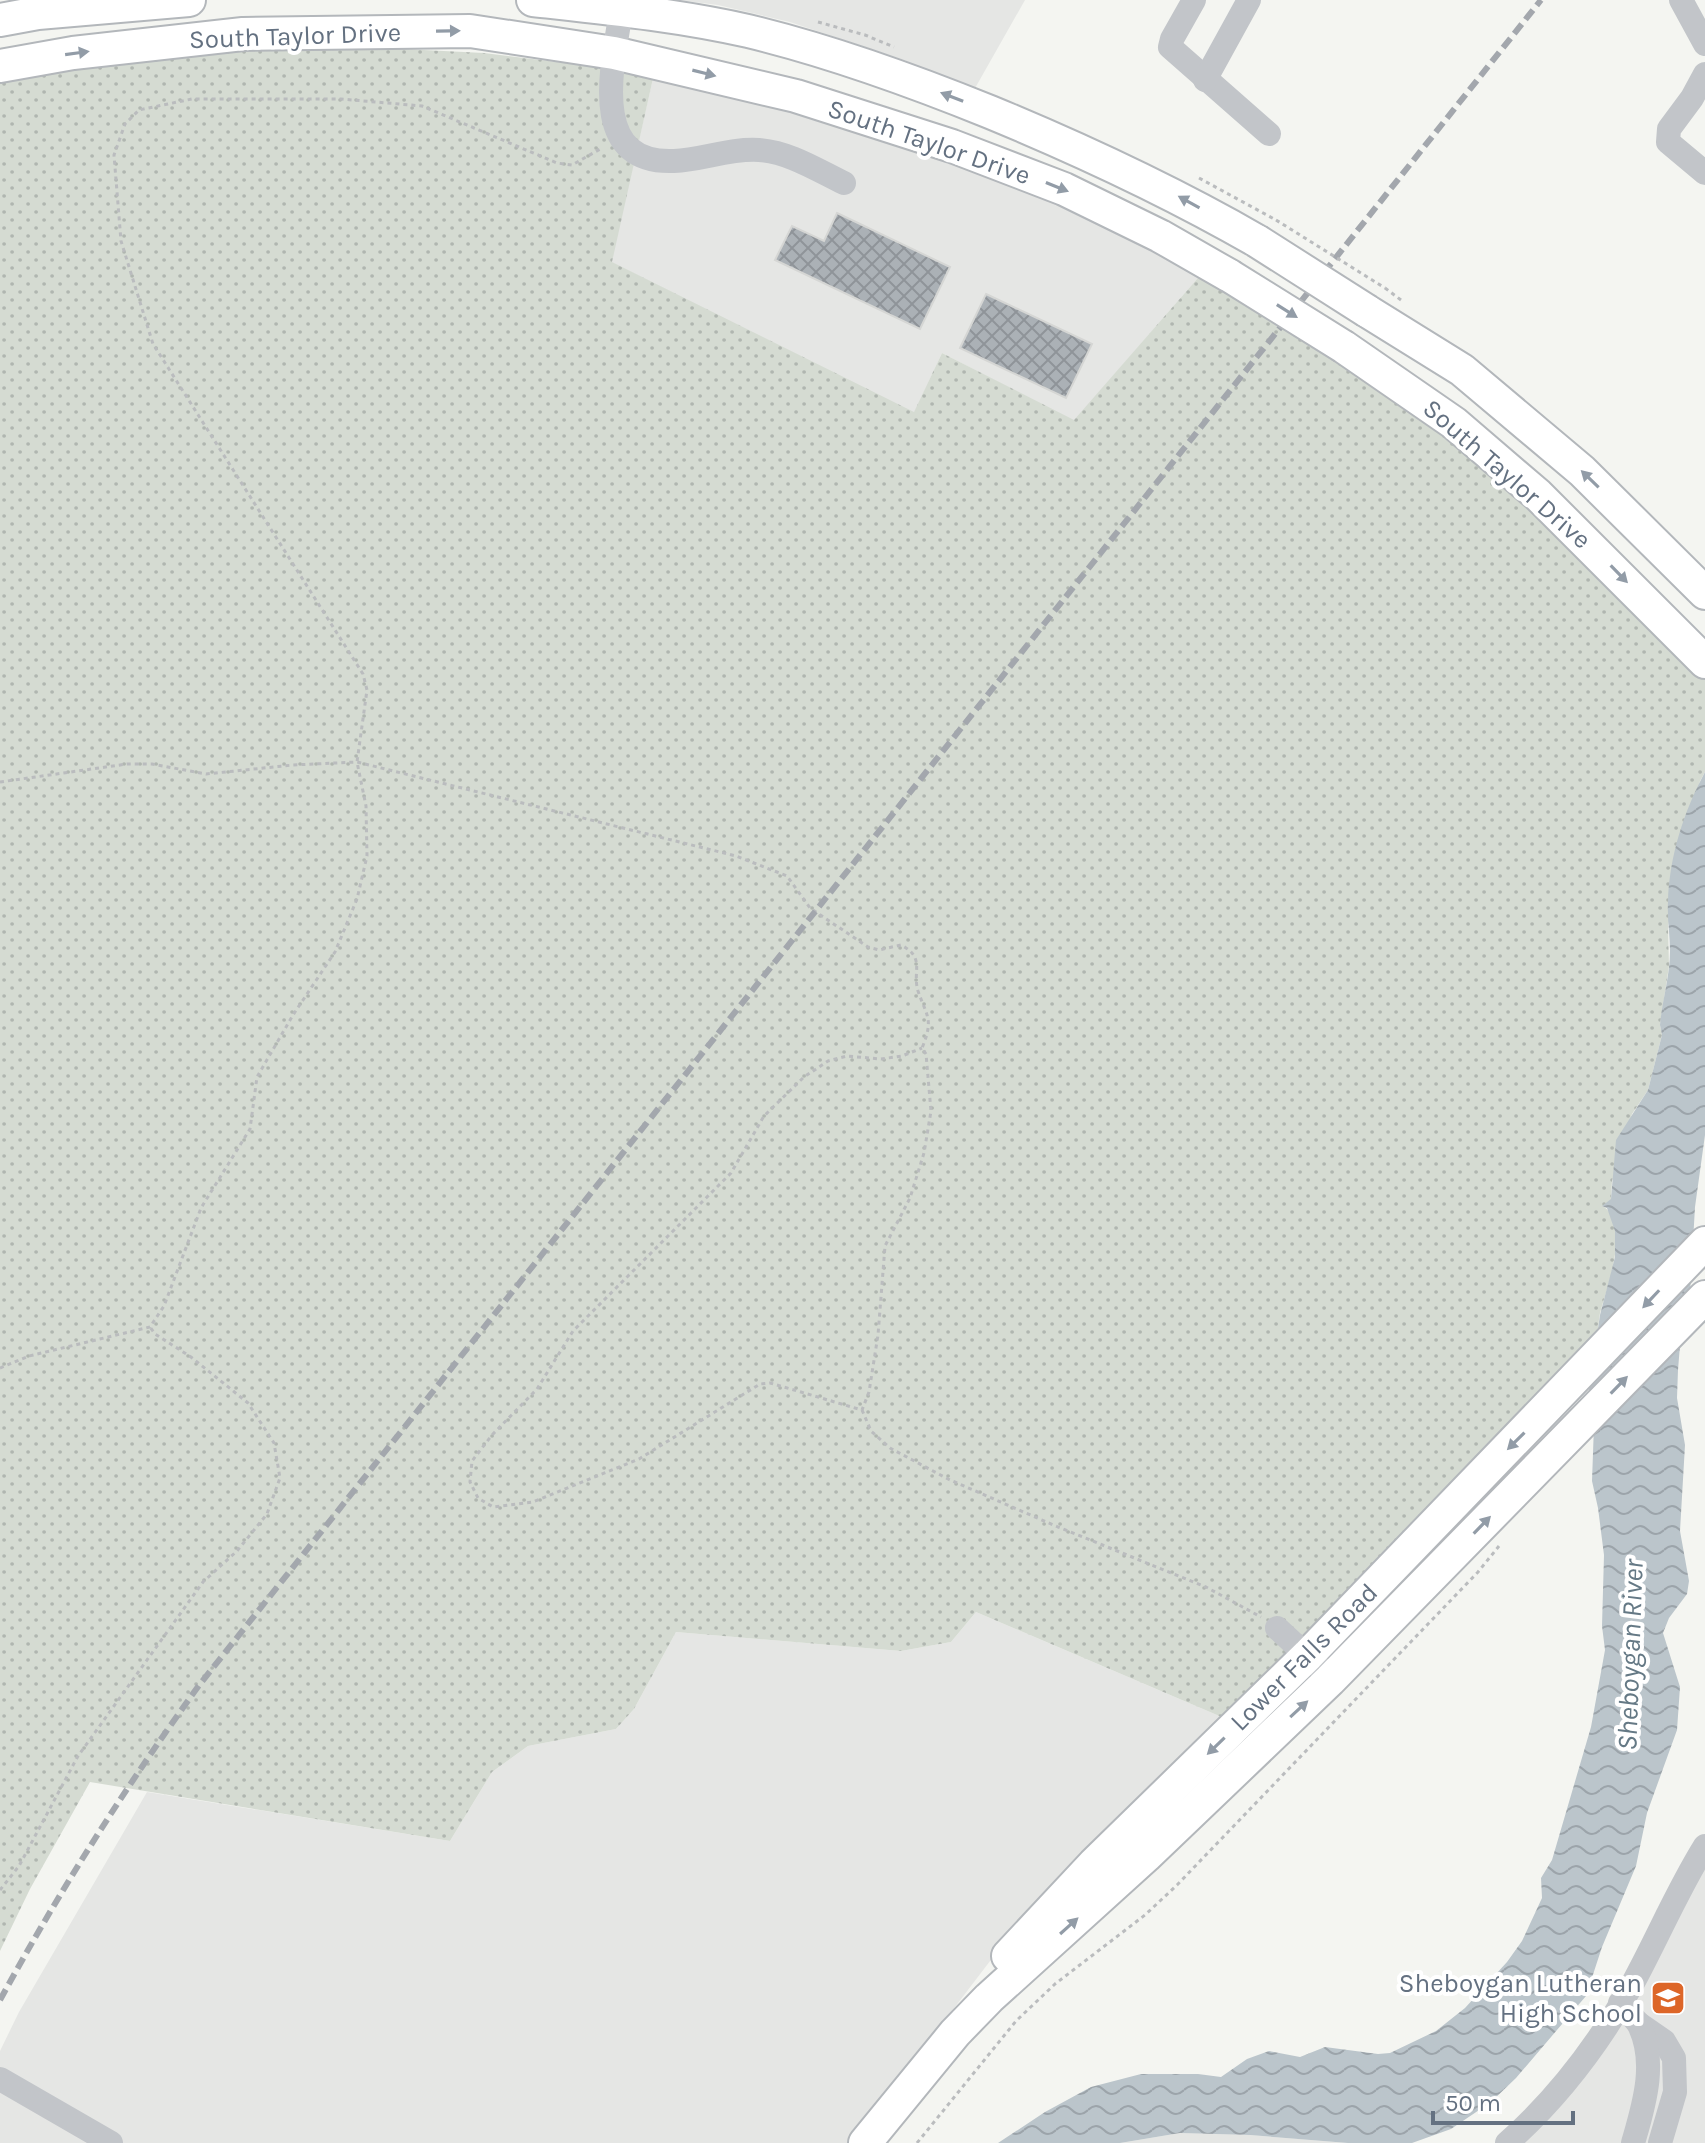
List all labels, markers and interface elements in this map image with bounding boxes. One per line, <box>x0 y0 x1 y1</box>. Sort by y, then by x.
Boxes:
street label: South Taylor Drive <box>188 17 402 55</box>
one-way arrow <box>436 25 461 37</box>
one-way arrow <box>65 46 90 59</box>
one-way arrow <box>691 68 716 80</box>
one-way arrow <box>940 90 964 103</box>
street label: South Taylor Drive <box>824 93 1034 191</box>
one-way arrow <box>1045 181 1069 194</box>
one-way arrow <box>1178 196 1200 210</box>
one-way arrow <box>1276 304 1298 318</box>
street label: South Taylor Drive <box>1417 393 1597 555</box>
one-way arrow <box>1581 470 1600 489</box>
one-way arrow <box>1610 564 1628 583</box>
one-way arrow <box>1643 1289 1661 1308</box>
one-way arrow <box>1609 1376 1627 1395</box>
one-way arrow <box>1507 1431 1526 1450</box>
one-way arrow <box>1472 1516 1490 1535</box>
water label: Sheboygan River <box>1610 1557 1650 1751</box>
street label: Lower Falls Road <box>1224 1577 1384 1737</box>
one-way arrow <box>1289 1701 1308 1719</box>
one-way arrow <box>1207 1736 1226 1755</box>
one-way arrow <box>1059 1918 1078 1936</box>
place label: Sheboygan Lutheran High School <box>1399 1968 1642 2029</box>
school or university icon: Sheboygan Lutheran High School <box>1649 1979 1687 2017</box>
scale bar <box>1433 2075 1573 2125</box>
text: 50 m <box>1445 2089 1501 2117</box>

